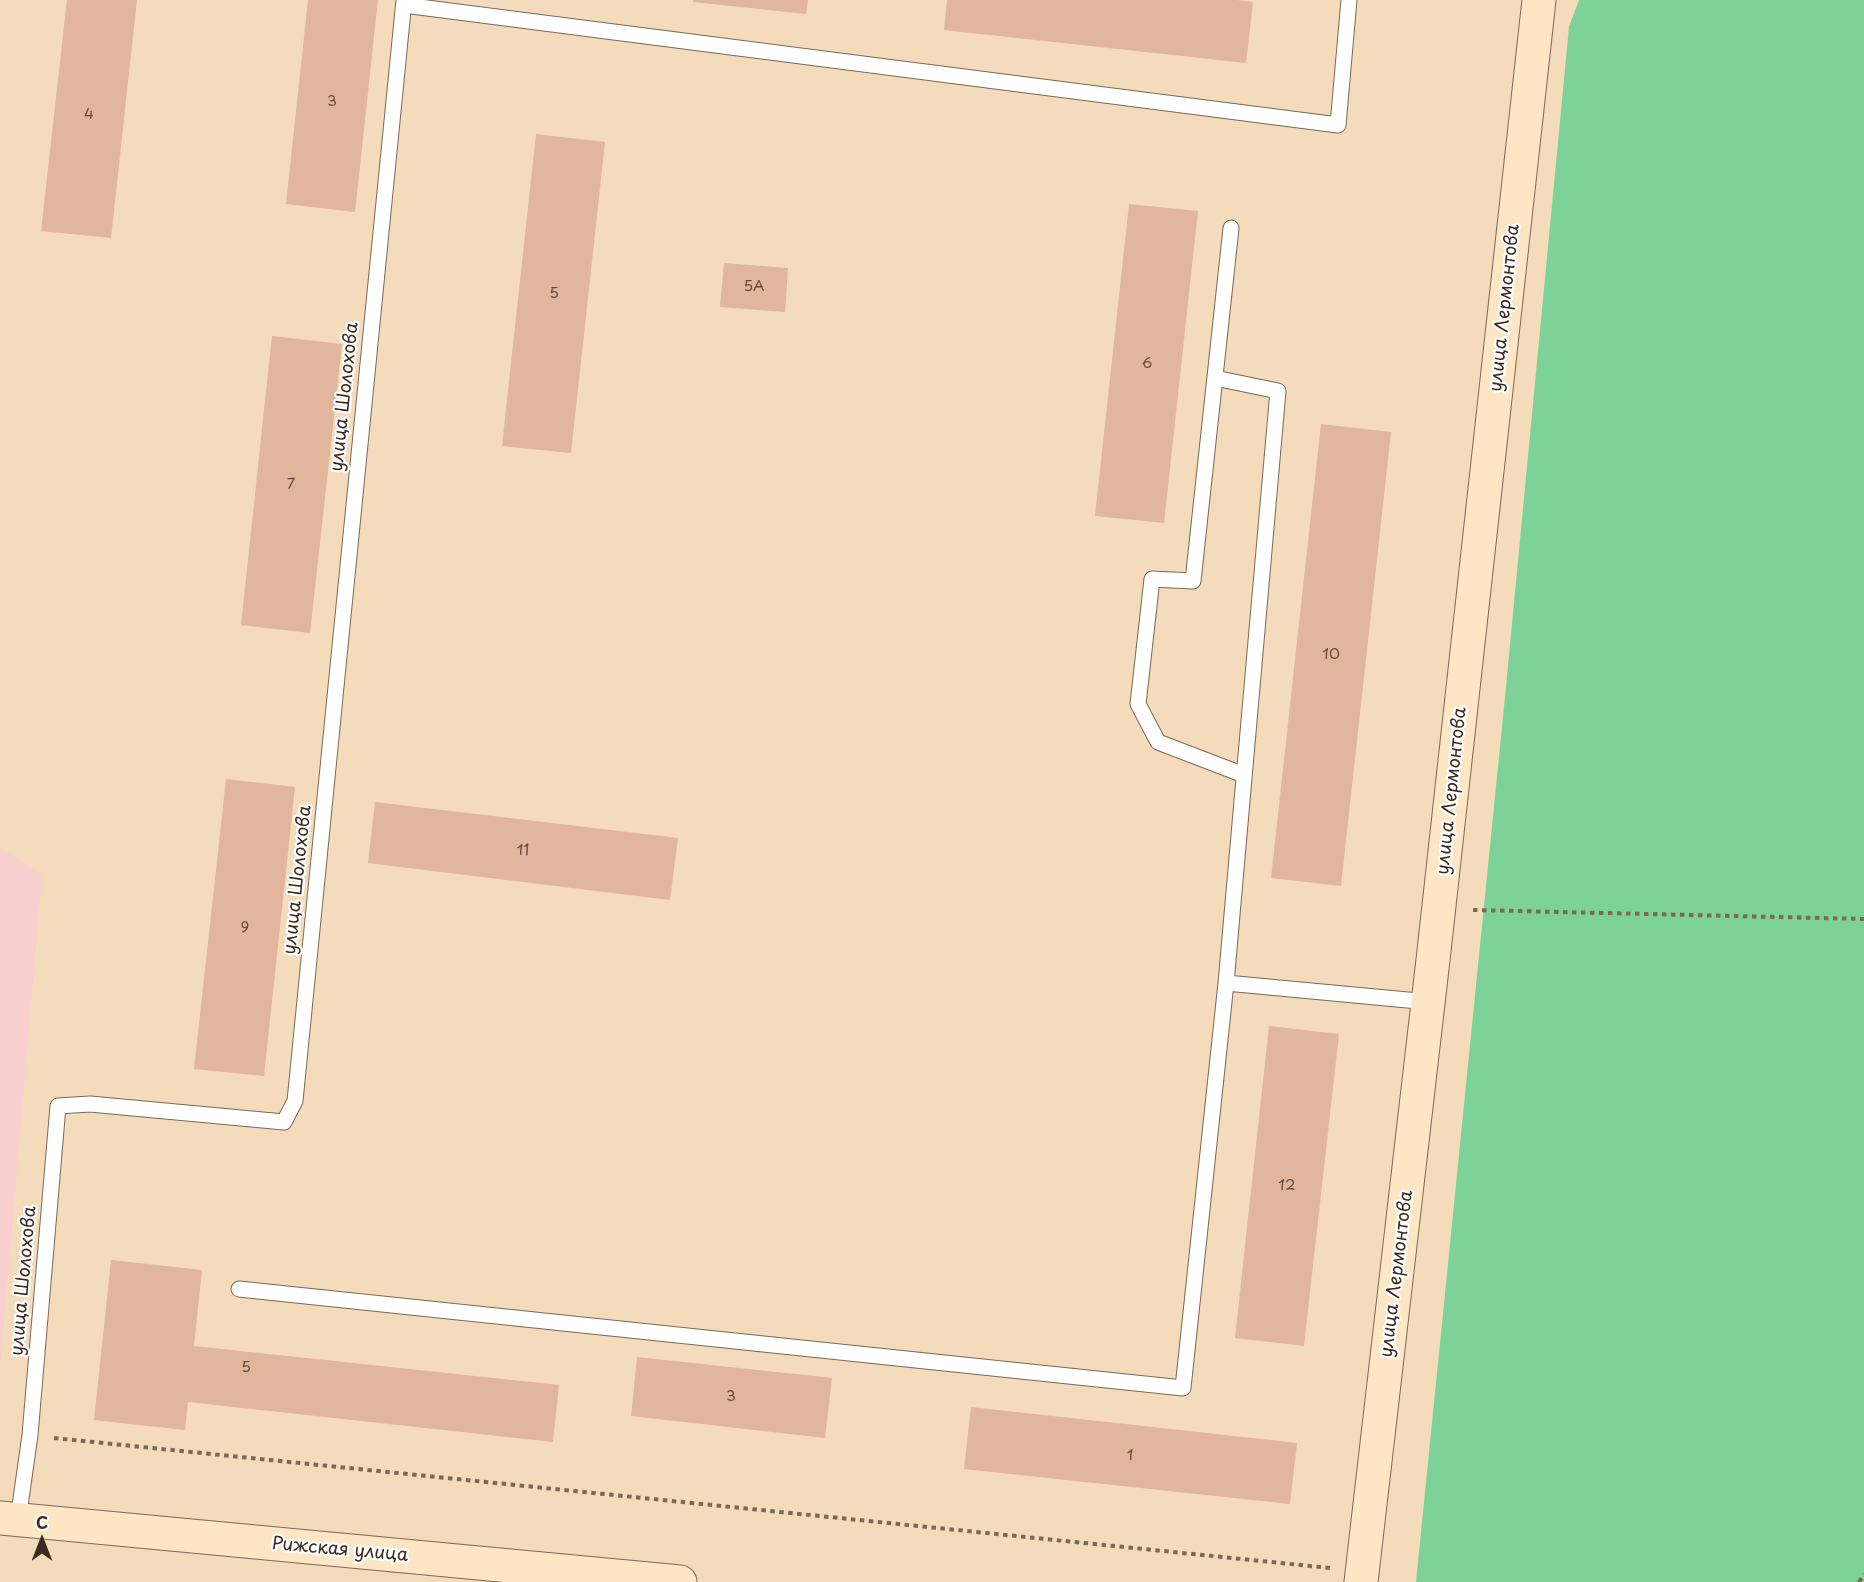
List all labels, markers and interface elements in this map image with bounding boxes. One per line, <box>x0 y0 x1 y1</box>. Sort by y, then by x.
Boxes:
house number: 3 <box>327 93 337 111</box>
house number: 4 <box>84 106 94 124</box>
street label: улица Лермонтова <box>1485 223 1525 393</box>
house number: 5А <box>743 278 765 296</box>
house number: 5 <box>549 285 559 303</box>
street label: улица Шолохова <box>326 321 364 473</box>
house number: 6 <box>1142 355 1152 373</box>
house number: 7 <box>287 476 295 494</box>
house number: 10 <box>1322 646 1340 664</box>
street label: улица Лермонтова <box>1432 706 1472 876</box>
street label: улица Шолохова <box>279 804 317 956</box>
house number: 11 <box>517 842 529 860</box>
house number: 9 <box>241 919 249 937</box>
house number: 12 <box>1278 1177 1296 1195</box>
street label: улица Лермонтова <box>1376 1189 1418 1359</box>
street label: улица Шолохова <box>7 1205 41 1357</box>
house number: 5 <box>241 1359 251 1377</box>
house number: 3 <box>726 1388 736 1406</box>
house number: 1 <box>1127 1447 1133 1465</box>
north arrow <box>12 1510 72 1570</box>
text: С <box>36 1510 48 1534</box>
street label: Рижская улица <box>271 1533 409 1567</box>

